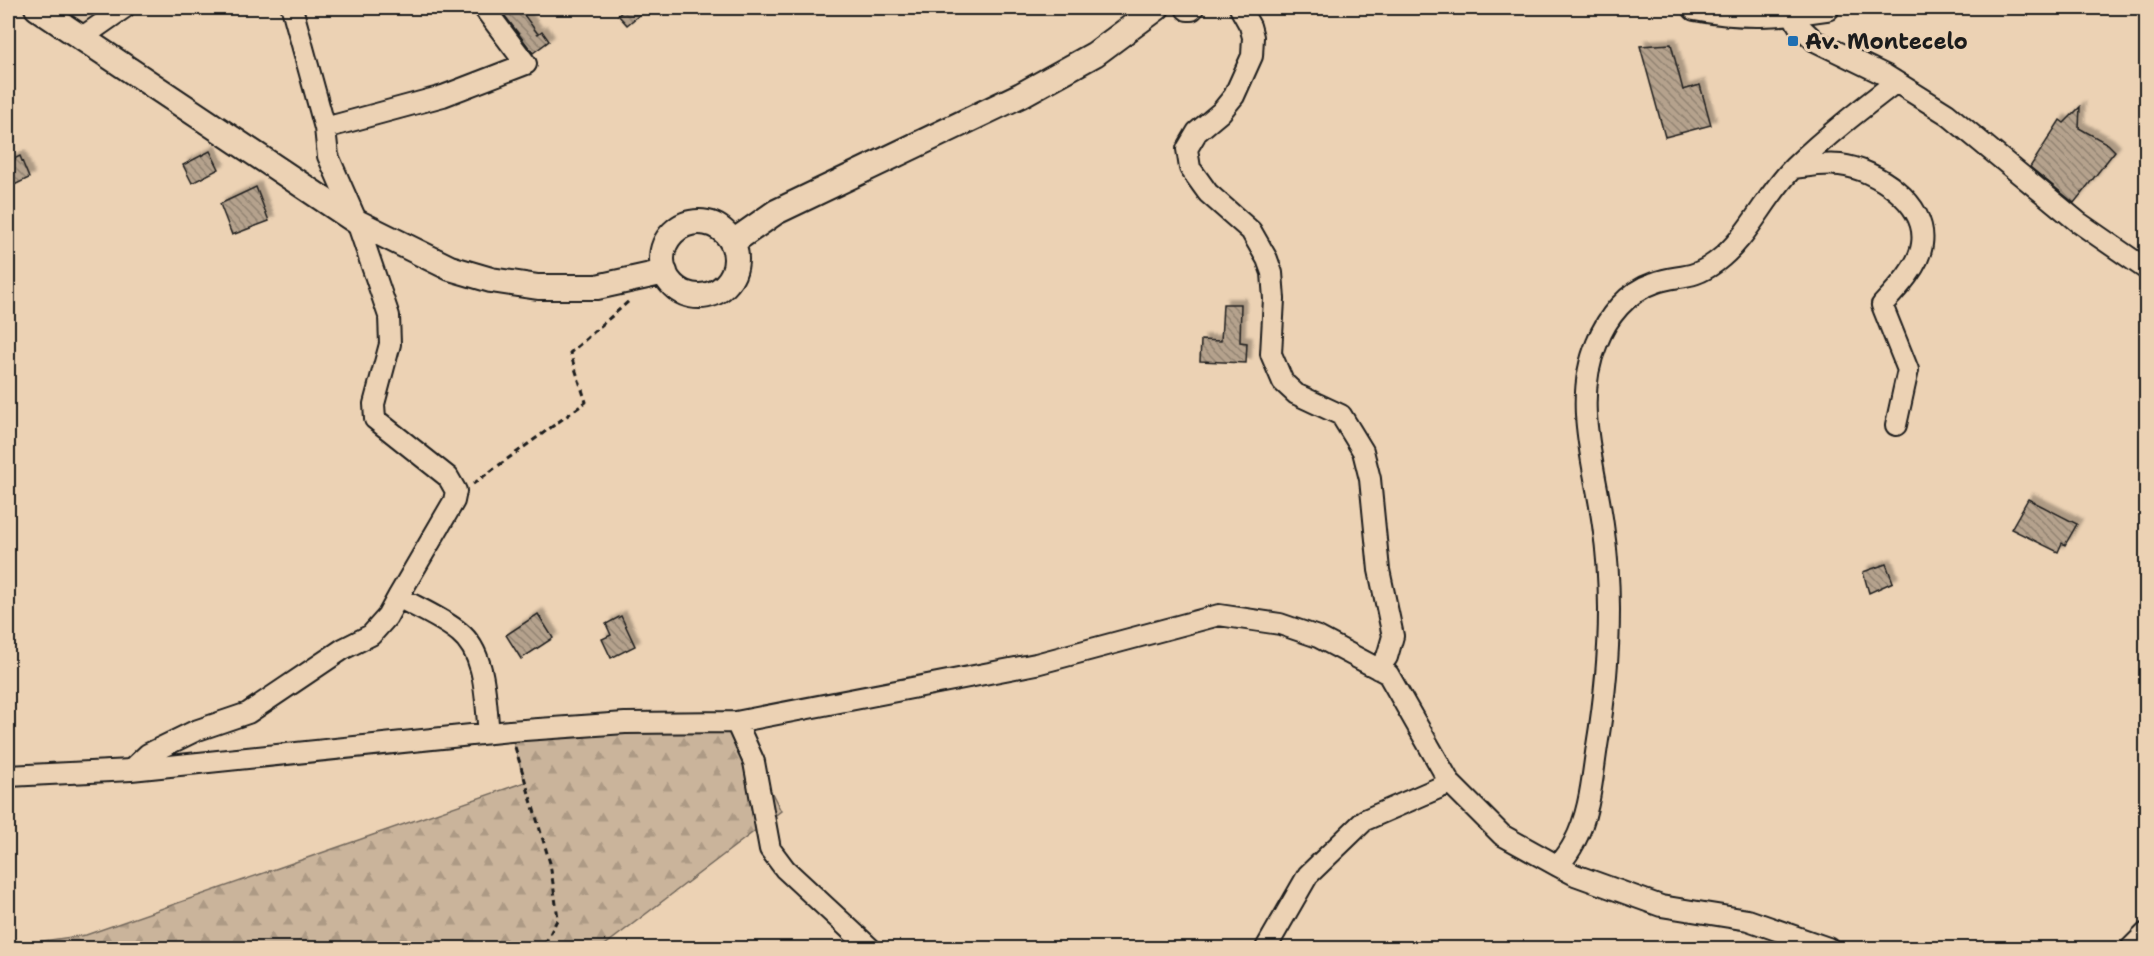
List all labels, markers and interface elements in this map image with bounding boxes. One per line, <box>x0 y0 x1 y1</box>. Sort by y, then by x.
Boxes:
place label: Av. Montecelo <box>1805 27 1968 56</box>
marker: Av. Montecelo <box>1786 34 1800 48</box>

